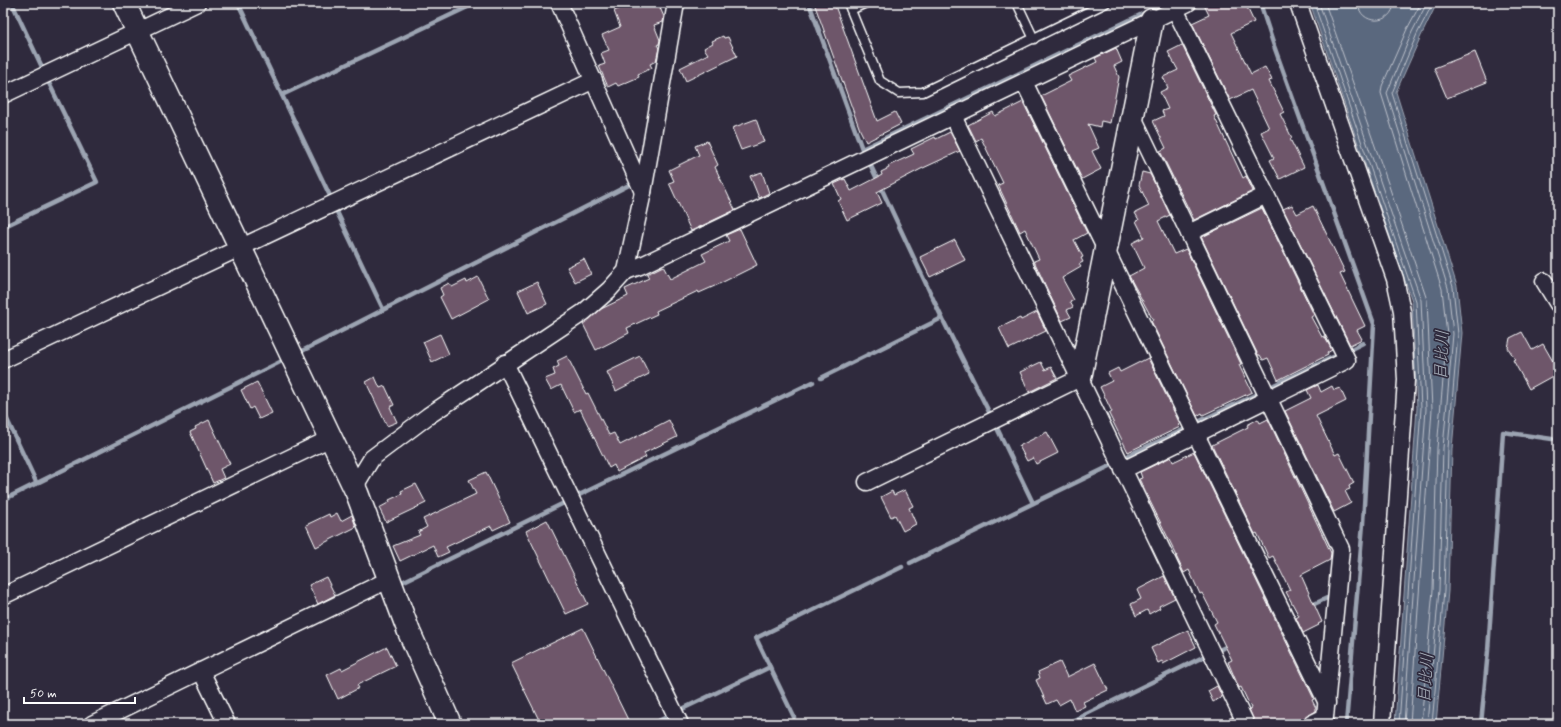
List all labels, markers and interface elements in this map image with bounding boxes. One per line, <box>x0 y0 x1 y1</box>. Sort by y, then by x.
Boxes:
water label: 目比川 <box>1430 329 1454 381</box>
water label: 目比川 <box>1413 652 1439 704</box>
scale bar <box>24 679 135 705</box>
text: 50 m <box>30 686 57 702</box>

